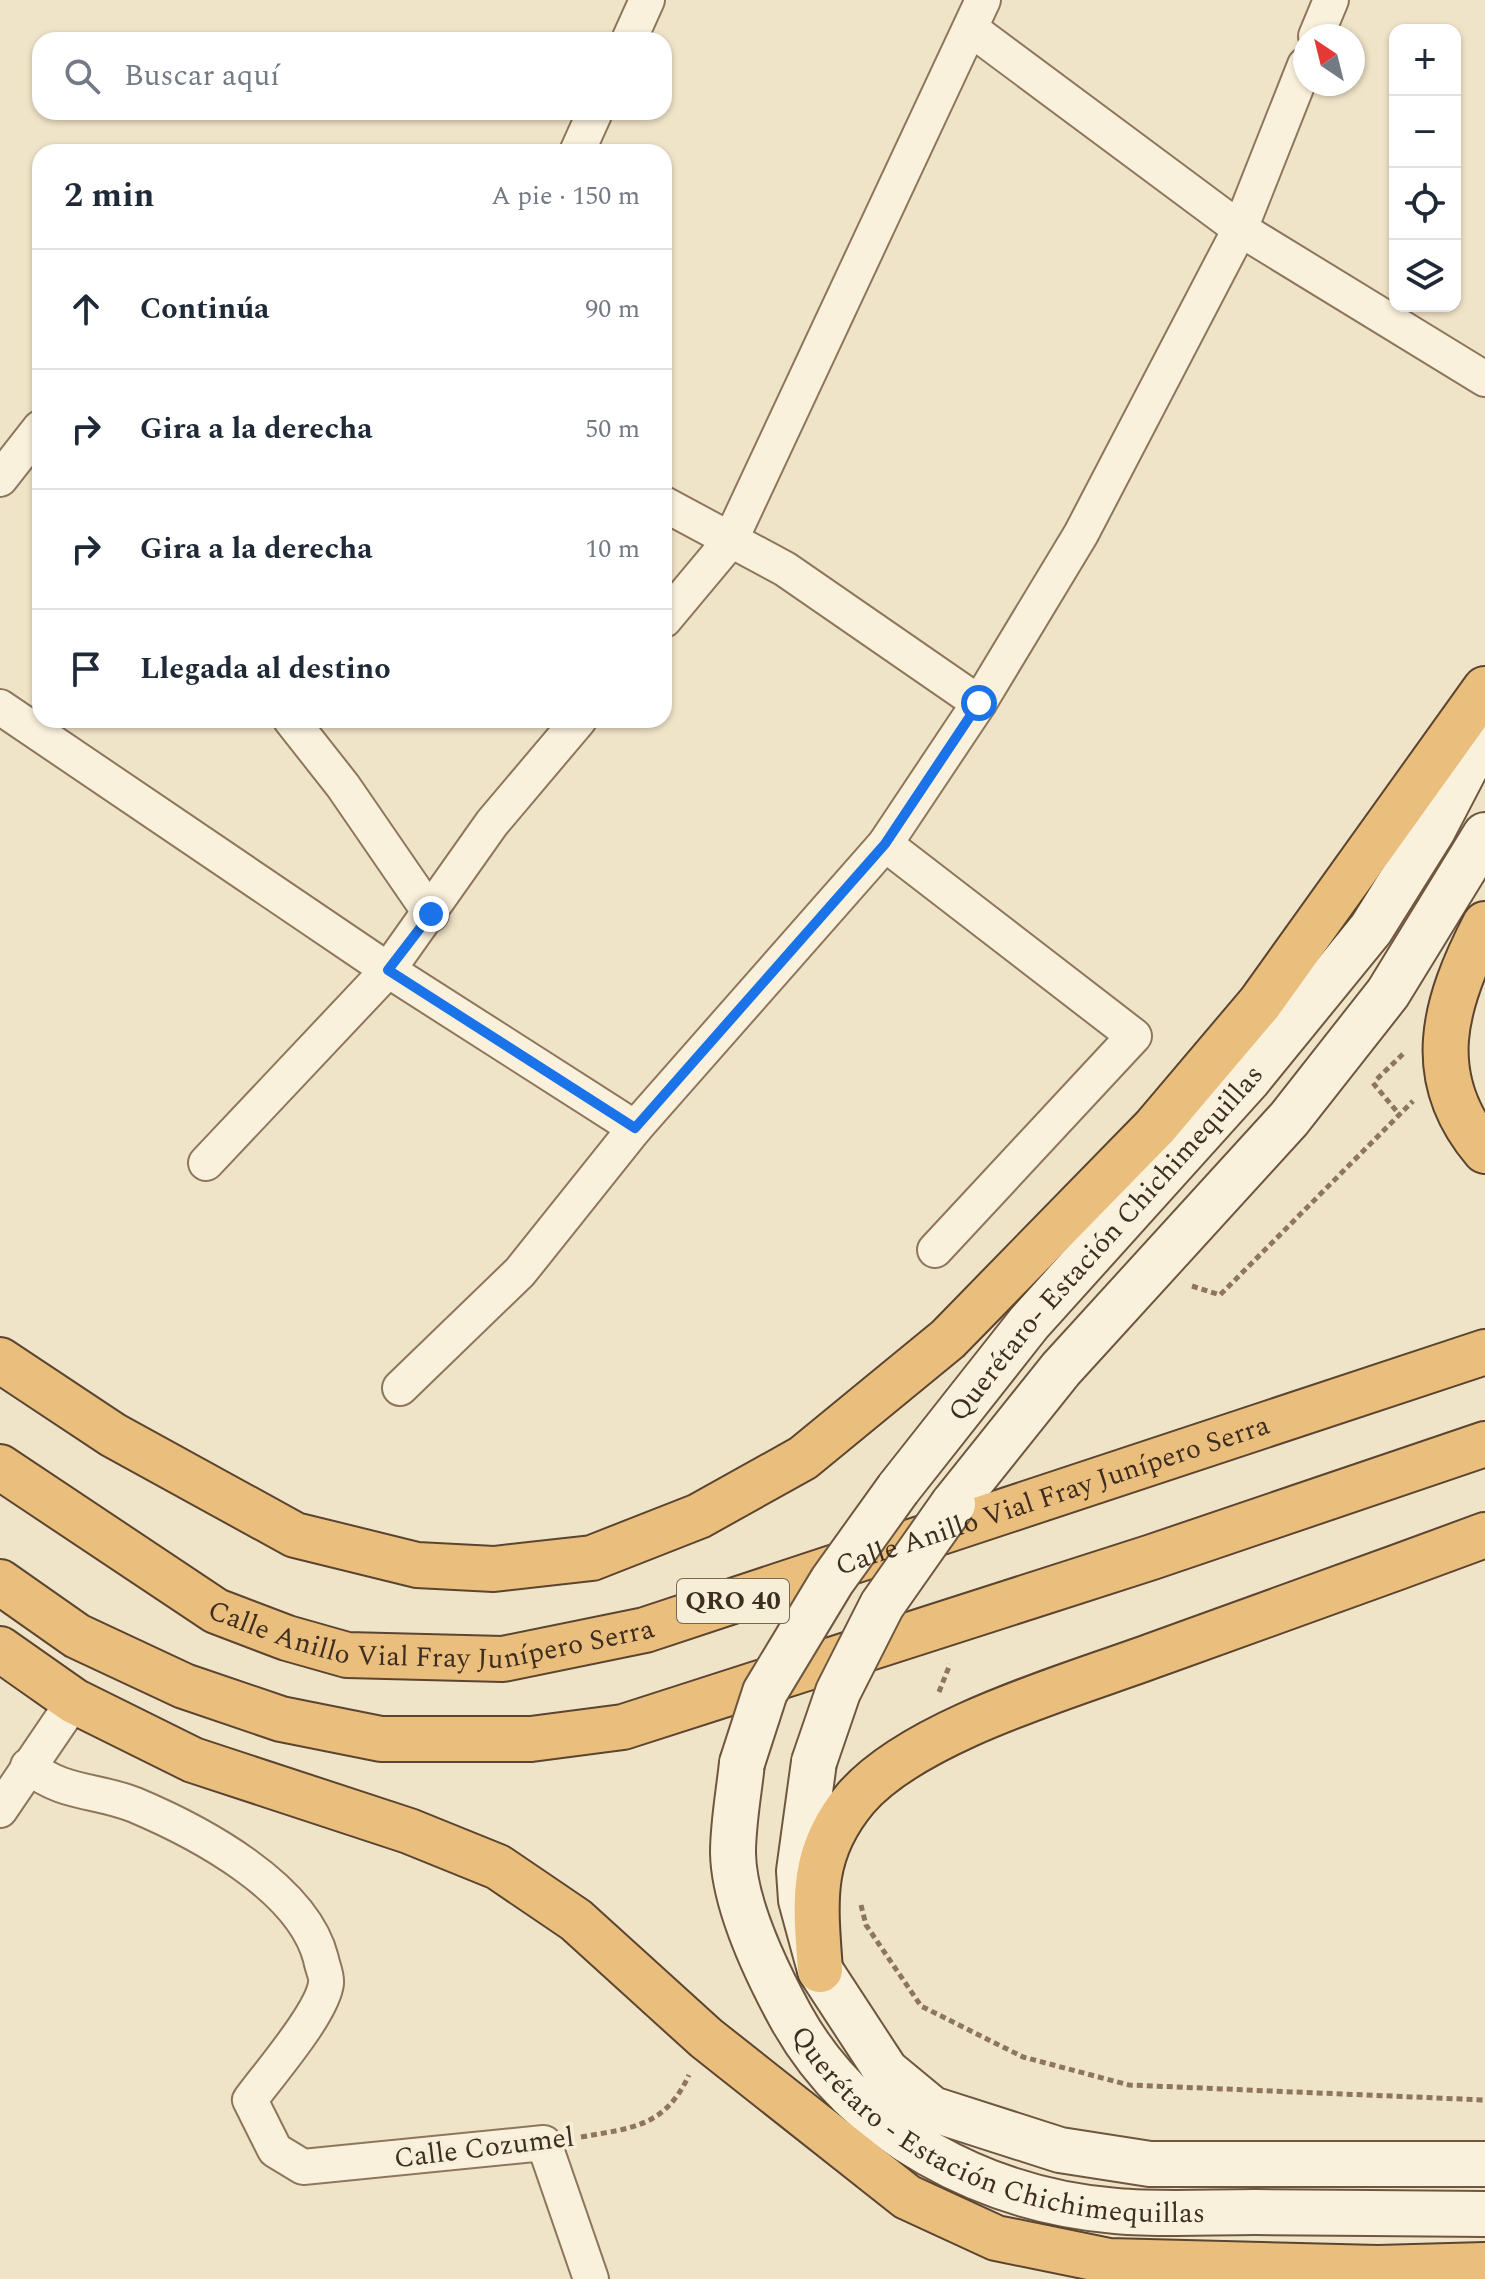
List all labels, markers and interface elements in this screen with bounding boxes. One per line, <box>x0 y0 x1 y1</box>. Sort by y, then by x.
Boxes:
north arrow <box>1293 24 1365 96</box>
map controls <box>1389 24 1461 312</box>
button: + <box>1389 24 1461 96</box>
search box <box>32 32 672 120</box>
text: Buscar aquí <box>124 53 280 99</box>
icon: search <box>60 54 104 98</box>
button: − <box>1389 96 1461 168</box>
button: locate <box>1389 168 1461 240</box>
text: 2 min <box>64 170 154 222</box>
text: A pie · 150 m <box>491 176 640 216</box>
button: layers <box>1389 240 1461 312</box>
text: Continúa <box>140 286 270 332</box>
icon: ahead <box>64 287 108 331</box>
text: 90 m <box>585 289 640 329</box>
text: Gira a la derecha <box>140 406 373 452</box>
icon: right <box>64 407 108 451</box>
text: 50 m <box>585 409 640 449</box>
text: Gira a la derecha <box>140 526 373 572</box>
icon: right <box>64 527 108 571</box>
text: 10 m <box>585 529 640 569</box>
text: Llegada al destino <box>140 646 391 692</box>
icon: arrive <box>64 647 108 691</box>
route start <box>961 685 997 721</box>
route end <box>413 896 449 932</box>
street label: Querétaro- Estación Chichimequillas <box>937 1055 1274 1431</box>
street label: Calle Anillo Vial Fray Junípero Serra <box>830 1403 1275 1587</box>
road number: QRO 40 <box>677 1579 789 1623</box>
street label: Calle Anillo Vial Fray Junípero Serra <box>202 1588 660 1681</box>
street label: Querétaro - Estación Chichimequillas <box>780 2017 1205 2235</box>
street label: Calle Cozumel <box>391 2116 577 2180</box>

